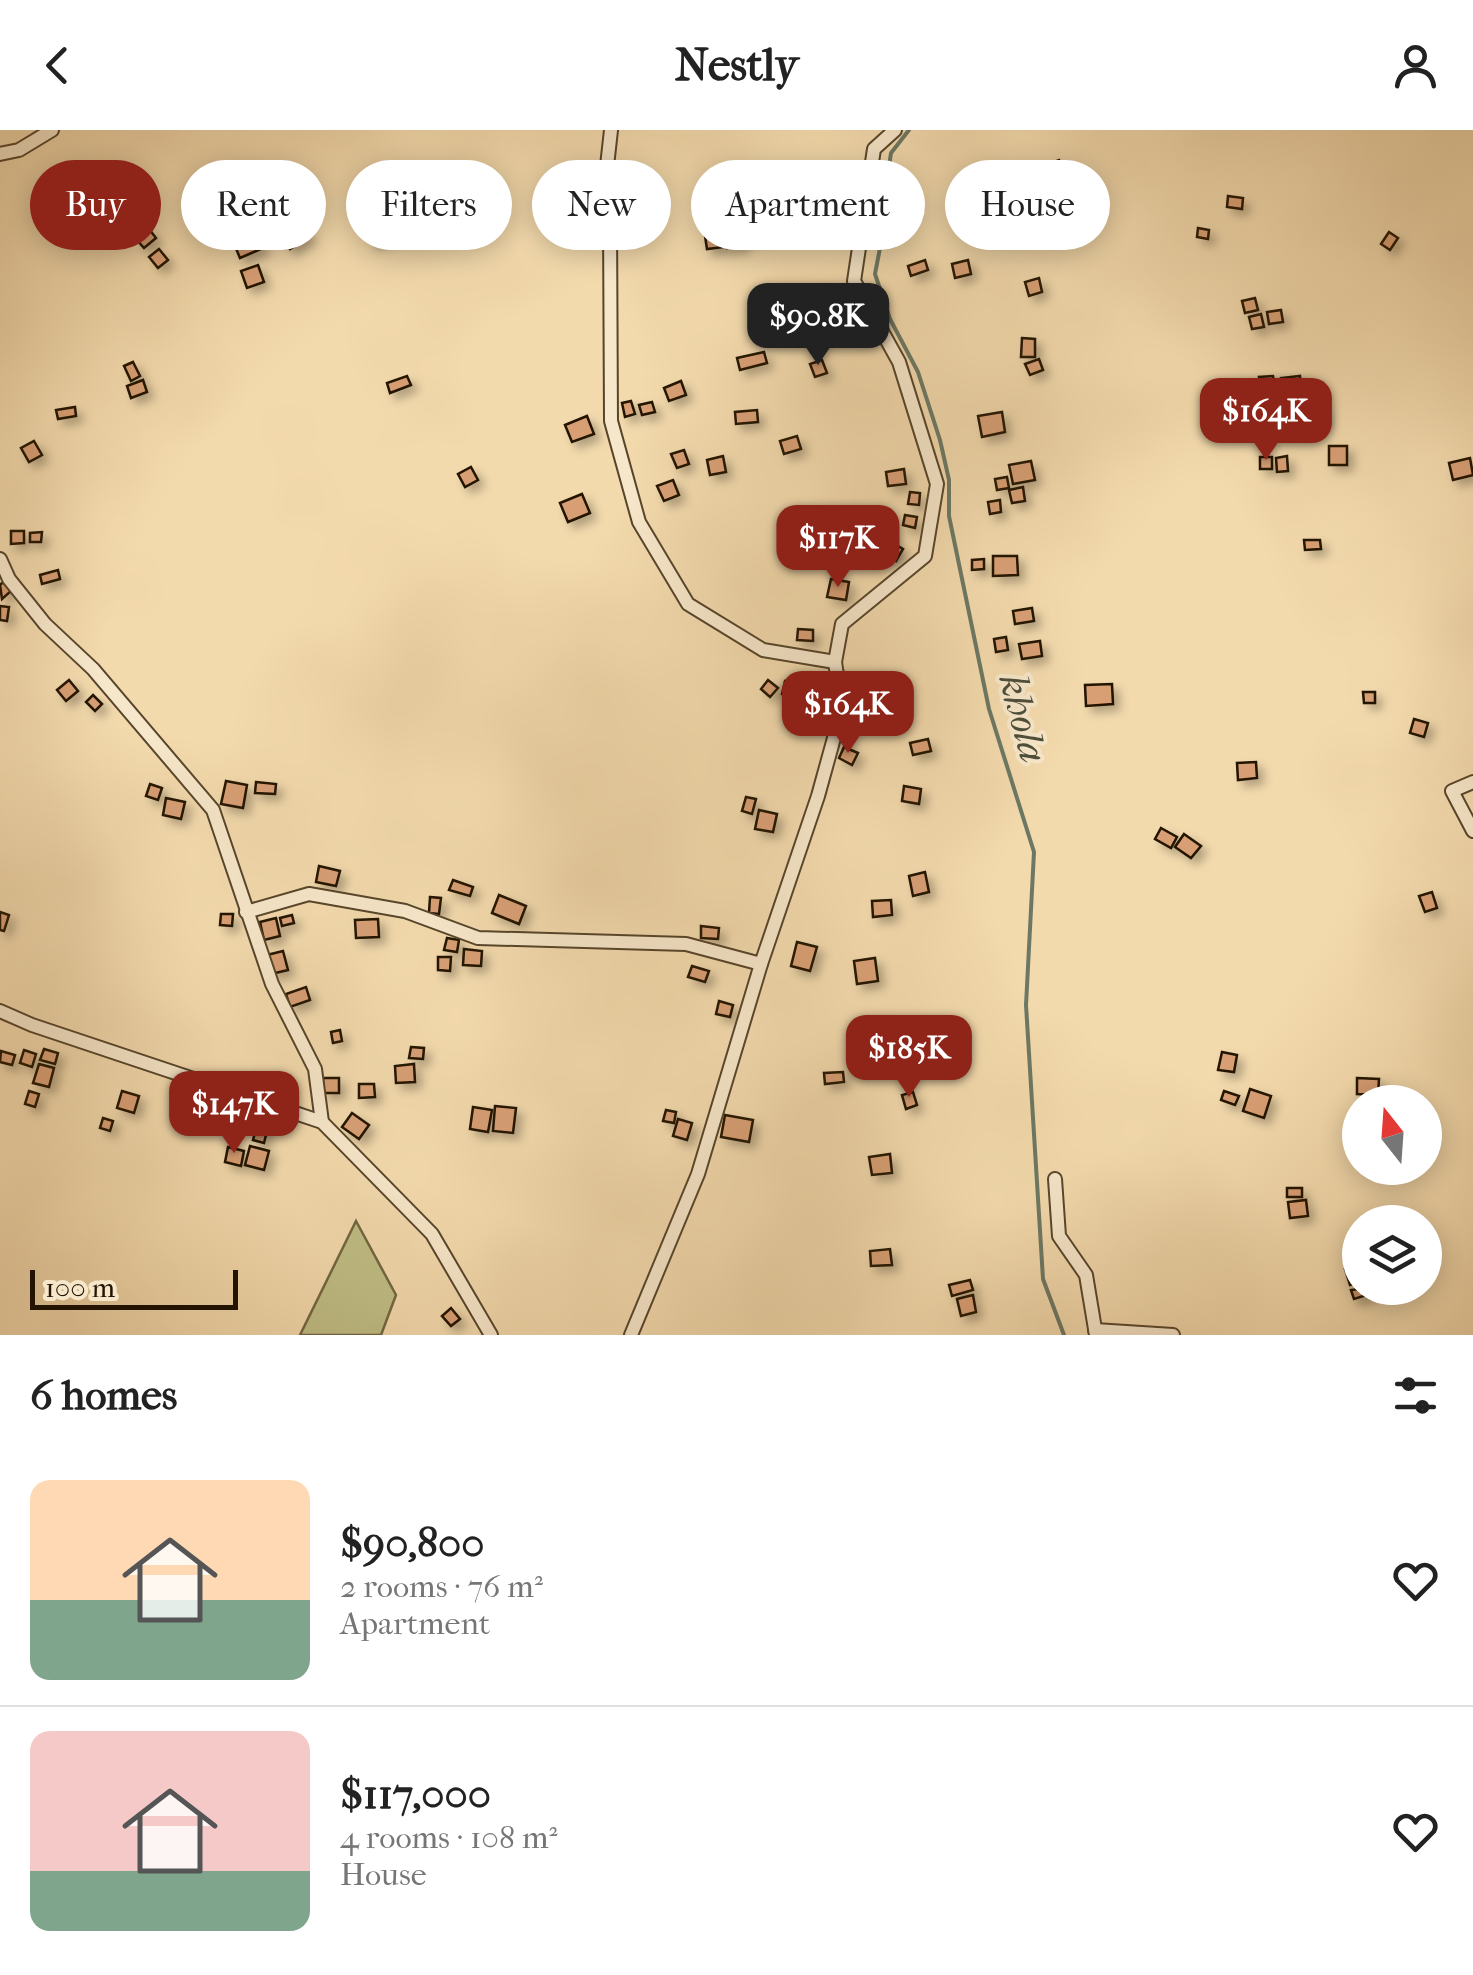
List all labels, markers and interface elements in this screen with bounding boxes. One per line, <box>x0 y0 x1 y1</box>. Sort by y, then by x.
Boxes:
icon: back <box>30 38 85 93</box>
icon: person <box>1388 38 1443 93</box>
text: Nestly <box>675 39 798 92</box>
chip: Buy <box>30 160 161 250</box>
chip: Rent <box>181 160 326 250</box>
chip: Filters <box>346 160 512 250</box>
chip: New <box>532 160 671 250</box>
chip: Apartment <box>691 160 925 250</box>
chip: House <box>945 160 1110 250</box>
pin: $90.8K <box>737 283 899 368</box>
text: $90.8K <box>769 297 867 334</box>
pin: $164K <box>1196 378 1336 463</box>
text: $164K <box>1222 392 1310 429</box>
pin: $117K <box>768 505 908 590</box>
text: $117K <box>798 519 878 556</box>
water label: khola <box>989 668 1057 767</box>
pin: $164K <box>778 671 918 756</box>
text: $164K <box>804 685 892 722</box>
pin: $185K <box>839 1015 979 1100</box>
text: $185K <box>868 1029 950 1066</box>
pin: $147K <box>164 1071 304 1156</box>
text: $147K <box>191 1085 277 1122</box>
north arrow <box>1342 1085 1442 1185</box>
map controls <box>1342 1085 1442 1305</box>
button: layers <box>1342 1205 1442 1305</box>
scale bar <box>30 1265 238 1310</box>
text: 100 m <box>45 1271 115 1304</box>
icon: filters <box>1388 1368 1443 1423</box>
text: 6 homes <box>30 1371 177 1420</box>
text: $90,800 <box>340 1519 484 1568</box>
icon: home <box>110 1520 230 1640</box>
icon: heart <box>1388 1553 1443 1608</box>
text: 2 rooms · 76 m² <box>340 1568 543 1605</box>
text: Apartment <box>340 1605 490 1642</box>
text: $117,000 <box>340 1770 491 1819</box>
icon: home <box>110 1771 230 1891</box>
icon: heart <box>1388 1804 1443 1859</box>
text: 4 rooms · 108 m² <box>340 1819 558 1856</box>
text: House <box>340 1856 427 1893</box>

